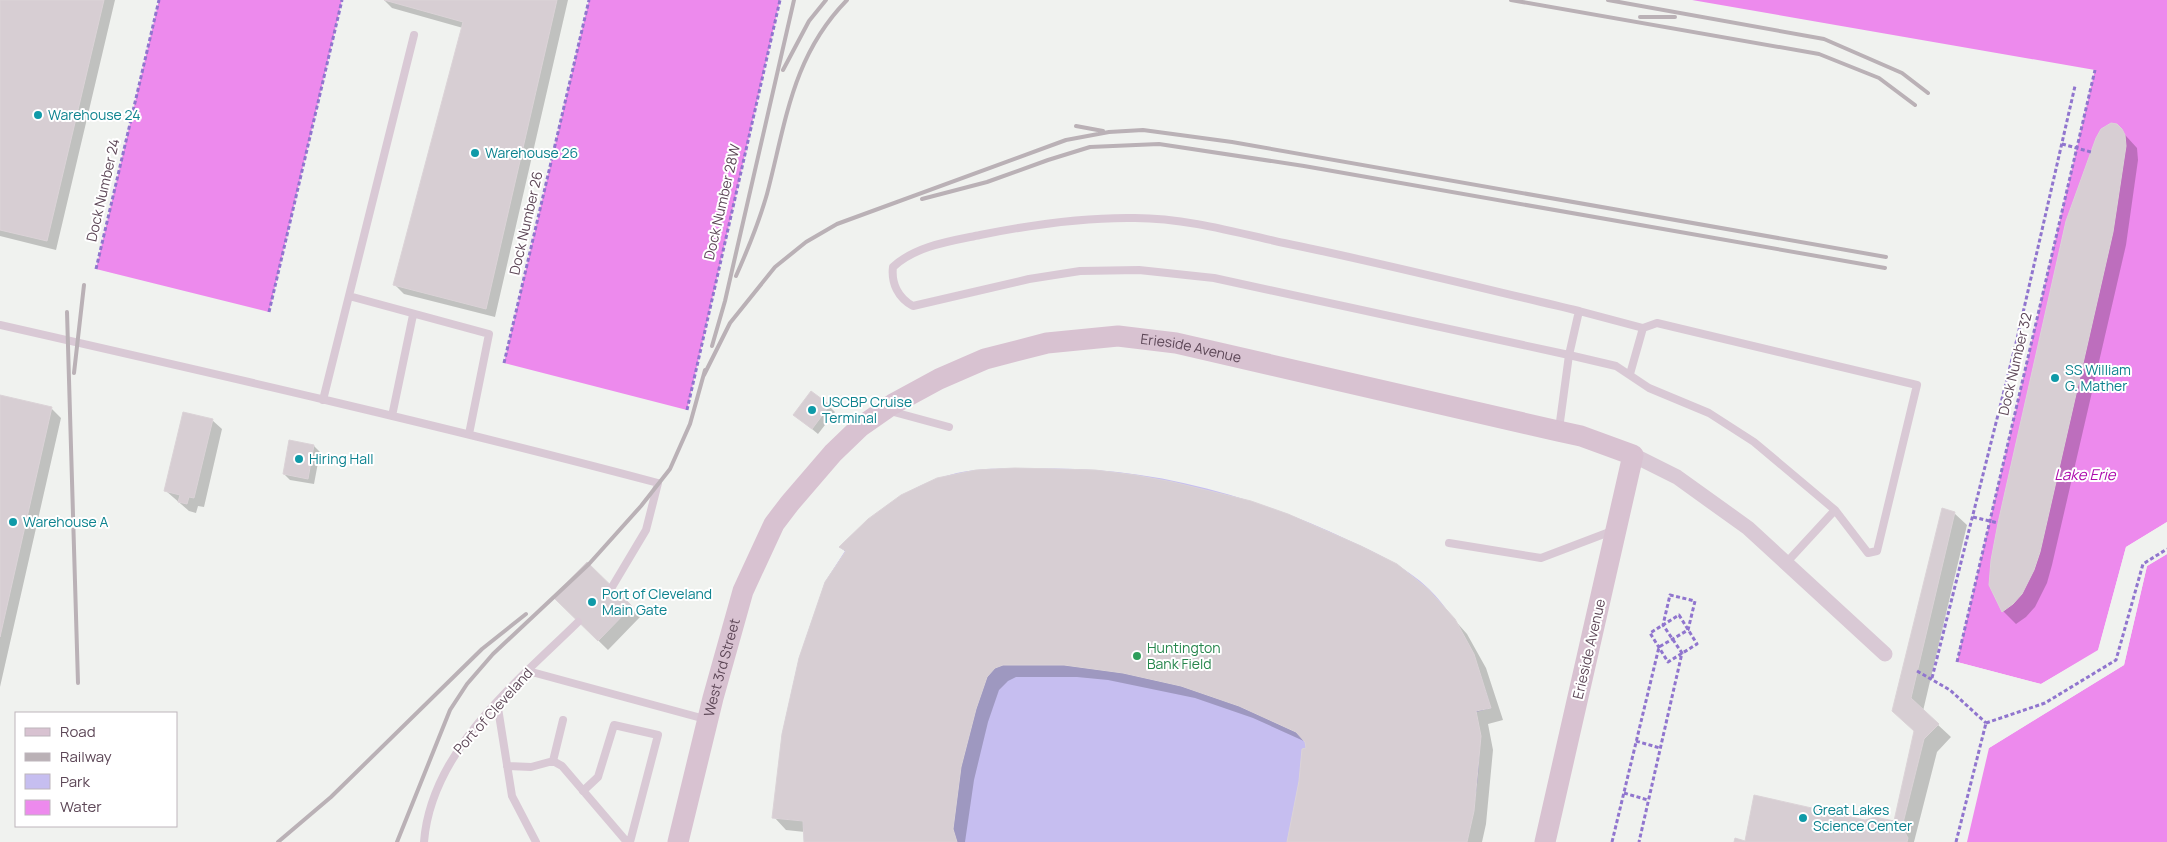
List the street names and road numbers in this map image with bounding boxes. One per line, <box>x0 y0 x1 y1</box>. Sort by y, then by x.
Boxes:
street label: Dock Number 24 <box>81 136 124 243</box>
street label: Dock Number 28W <box>699 142 744 262</box>
street label: Dock Number 26 <box>504 169 547 277</box>
street label: Dock Number 32 <box>1993 311 2036 417</box>
street label: Erieside Avenue <box>1139 329 1243 367</box>
street label: Erieside Avenue <box>1568 597 1609 701</box>
street label: West 3rd Street <box>699 616 744 718</box>
street label: Port of Cleveland <box>449 663 536 758</box>

